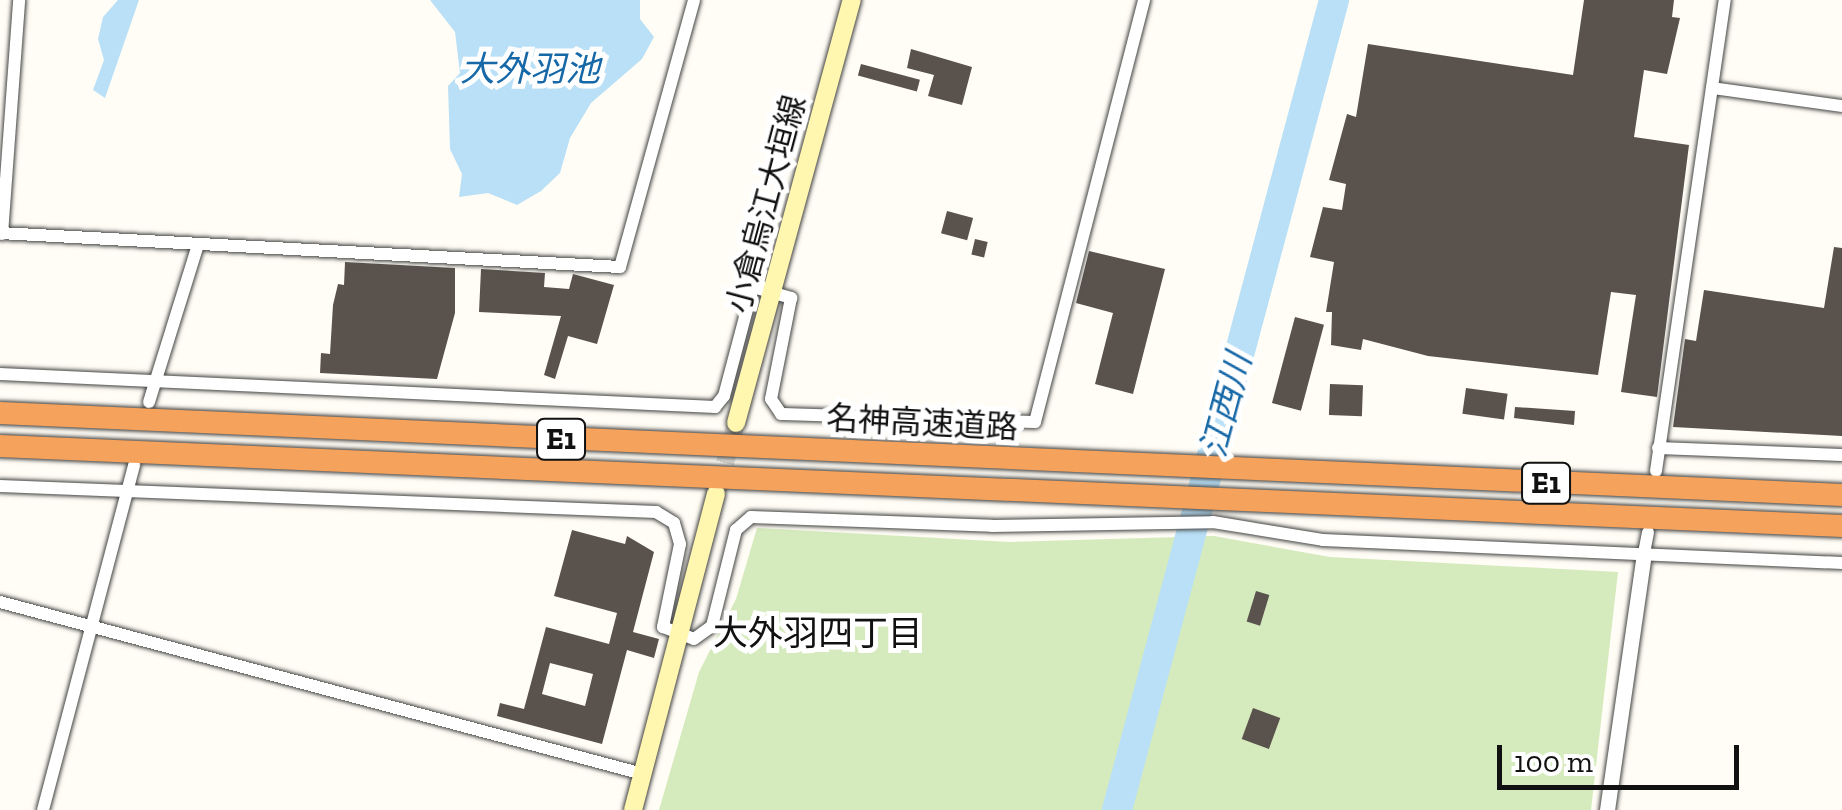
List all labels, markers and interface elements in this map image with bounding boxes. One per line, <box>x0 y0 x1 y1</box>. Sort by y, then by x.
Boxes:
water label: 大外羽池 <box>460 48 600 90</box>
street label: 小倉烏江大垣線 <box>718 91 814 317</box>
water label: 江西川 <box>1192 349 1260 461</box>
street label: 名神高速道路 <box>825 399 1019 447</box>
road number: E1 <box>536 414 586 464</box>
road number: E1 <box>1521 458 1571 508</box>
district label: 大外羽四丁目 <box>713 612 923 654</box>
scale bar <box>1502 725 1744 787</box>
text: 100 m <box>1514 744 1593 780</box>

